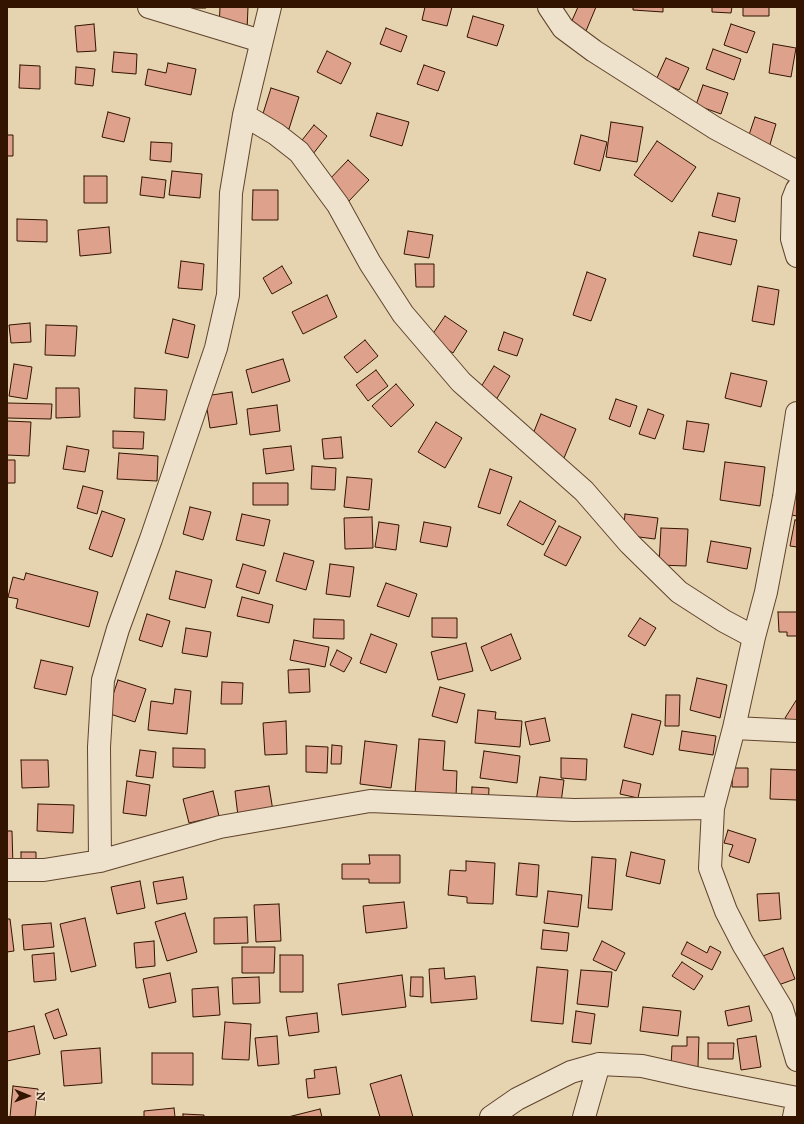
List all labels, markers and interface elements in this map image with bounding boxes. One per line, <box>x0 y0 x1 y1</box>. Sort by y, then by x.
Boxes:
north arrow <box>8 1076 48 1116</box>
text: N <box>34 1091 47 1101</box>

